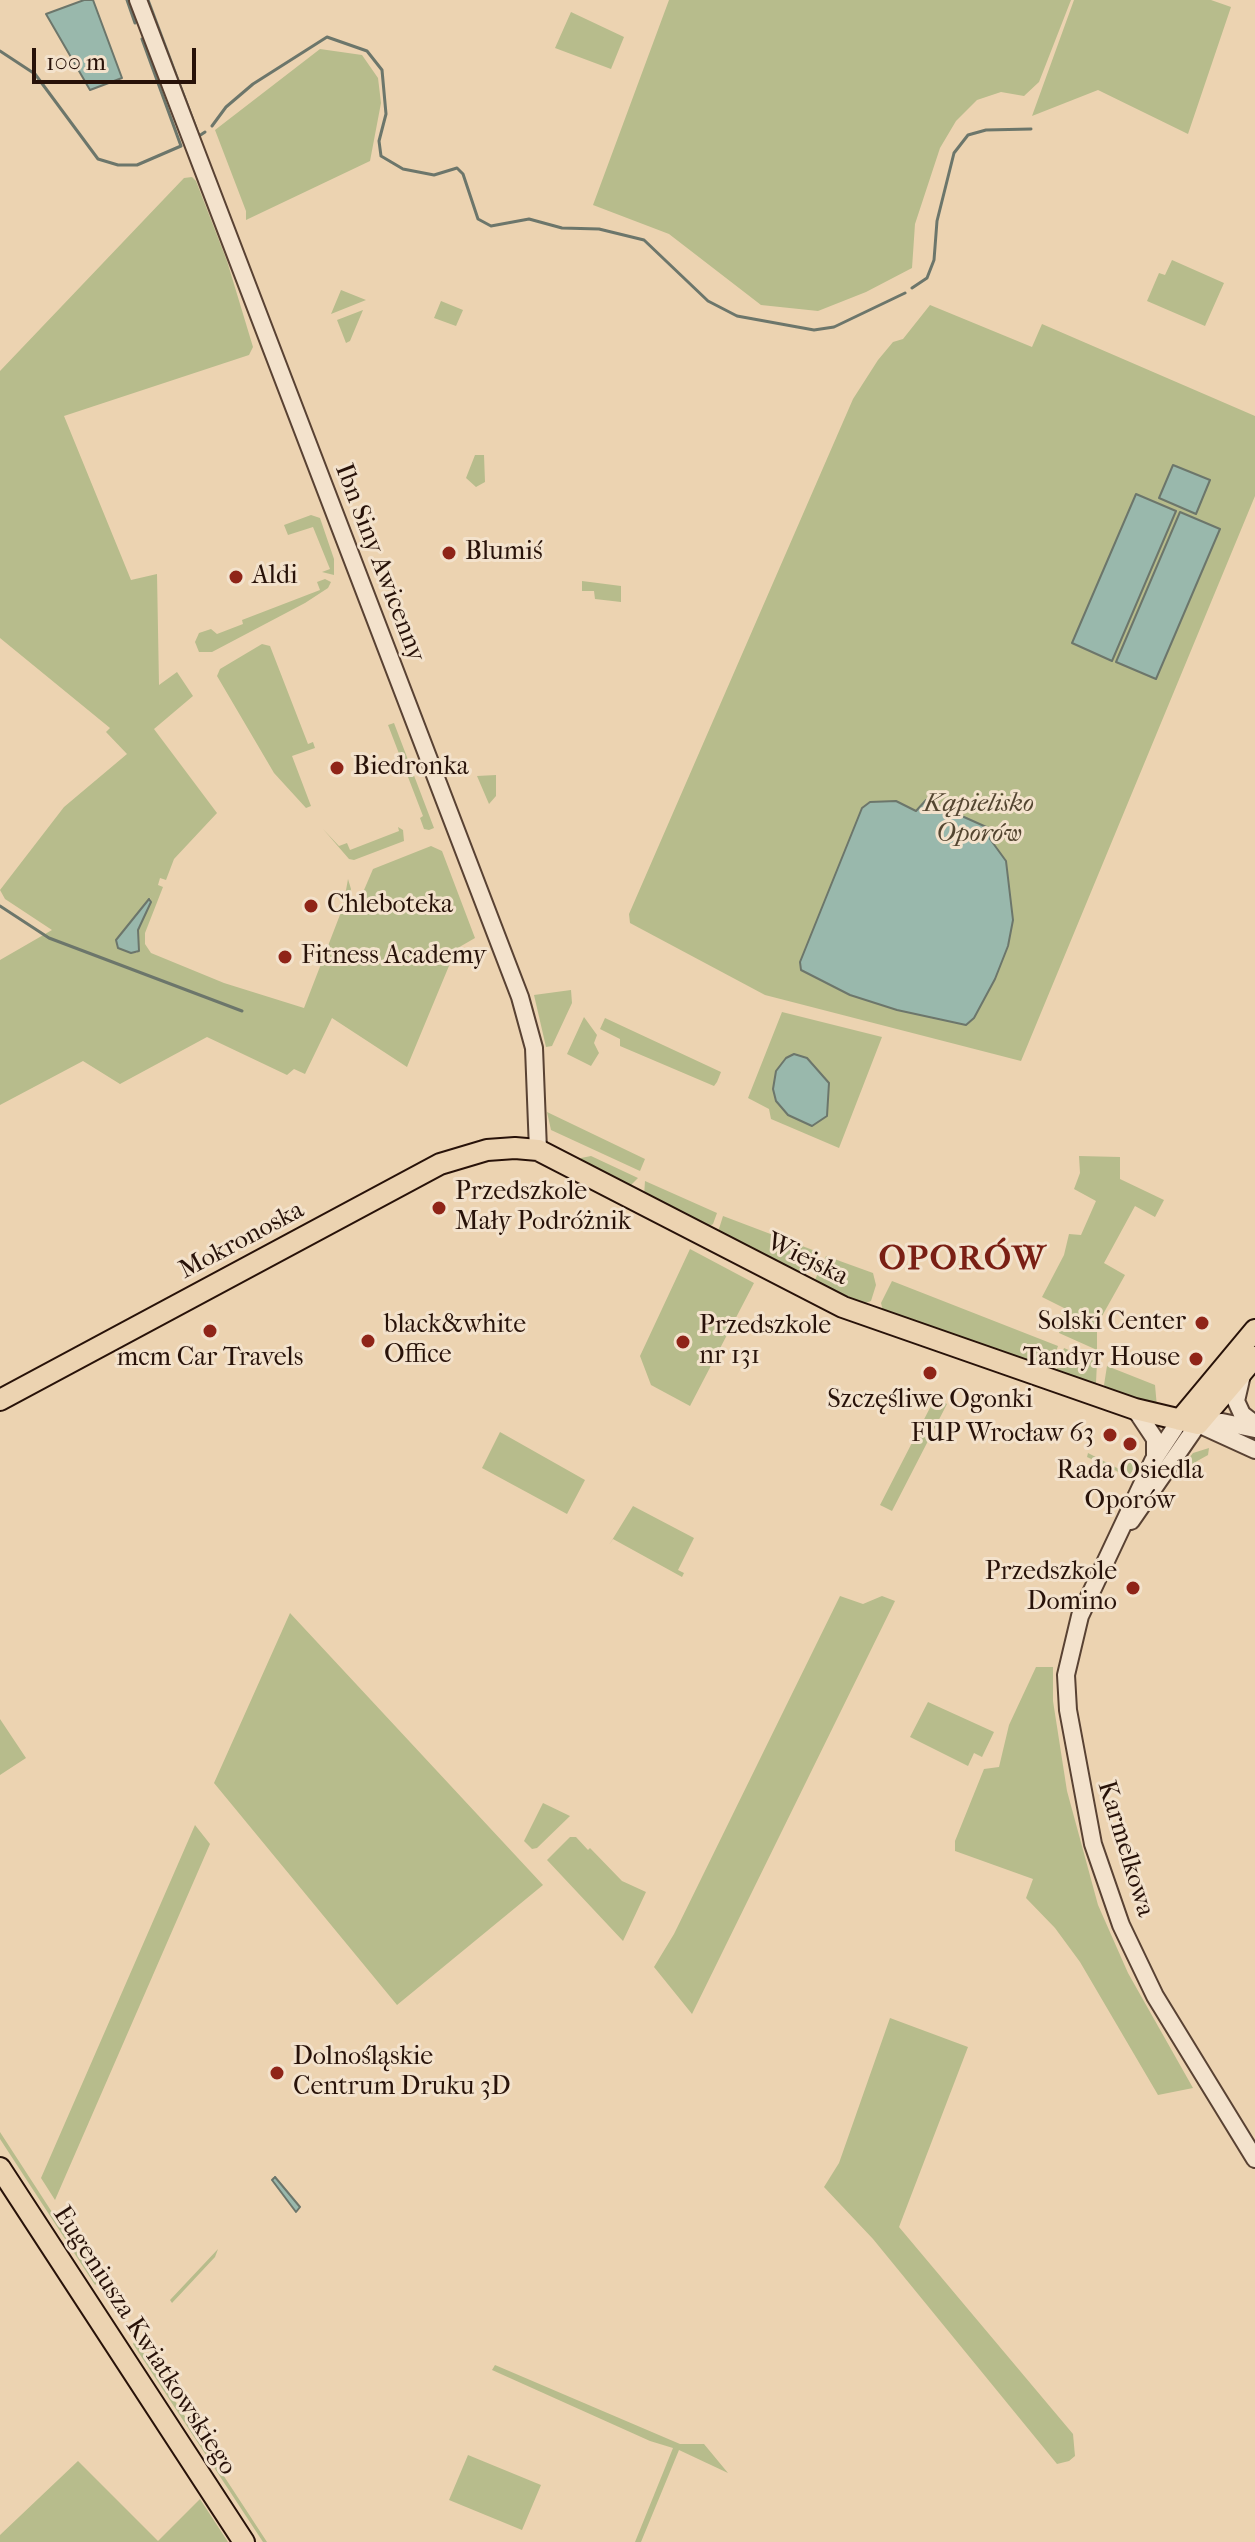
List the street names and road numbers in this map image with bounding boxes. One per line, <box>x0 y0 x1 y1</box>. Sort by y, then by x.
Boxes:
street label: Ibn Siny Awicenny <box>327 460 431 666</box>
street label: Mokronoska <box>174 1195 310 1287</box>
street label: Wiejska <box>761 1227 853 1293</box>
street label: Karmelkowa <box>1090 1777 1160 1921</box>
street label: Eugeniusza Kwiatkowskiego <box>45 2201 243 2481</box>

